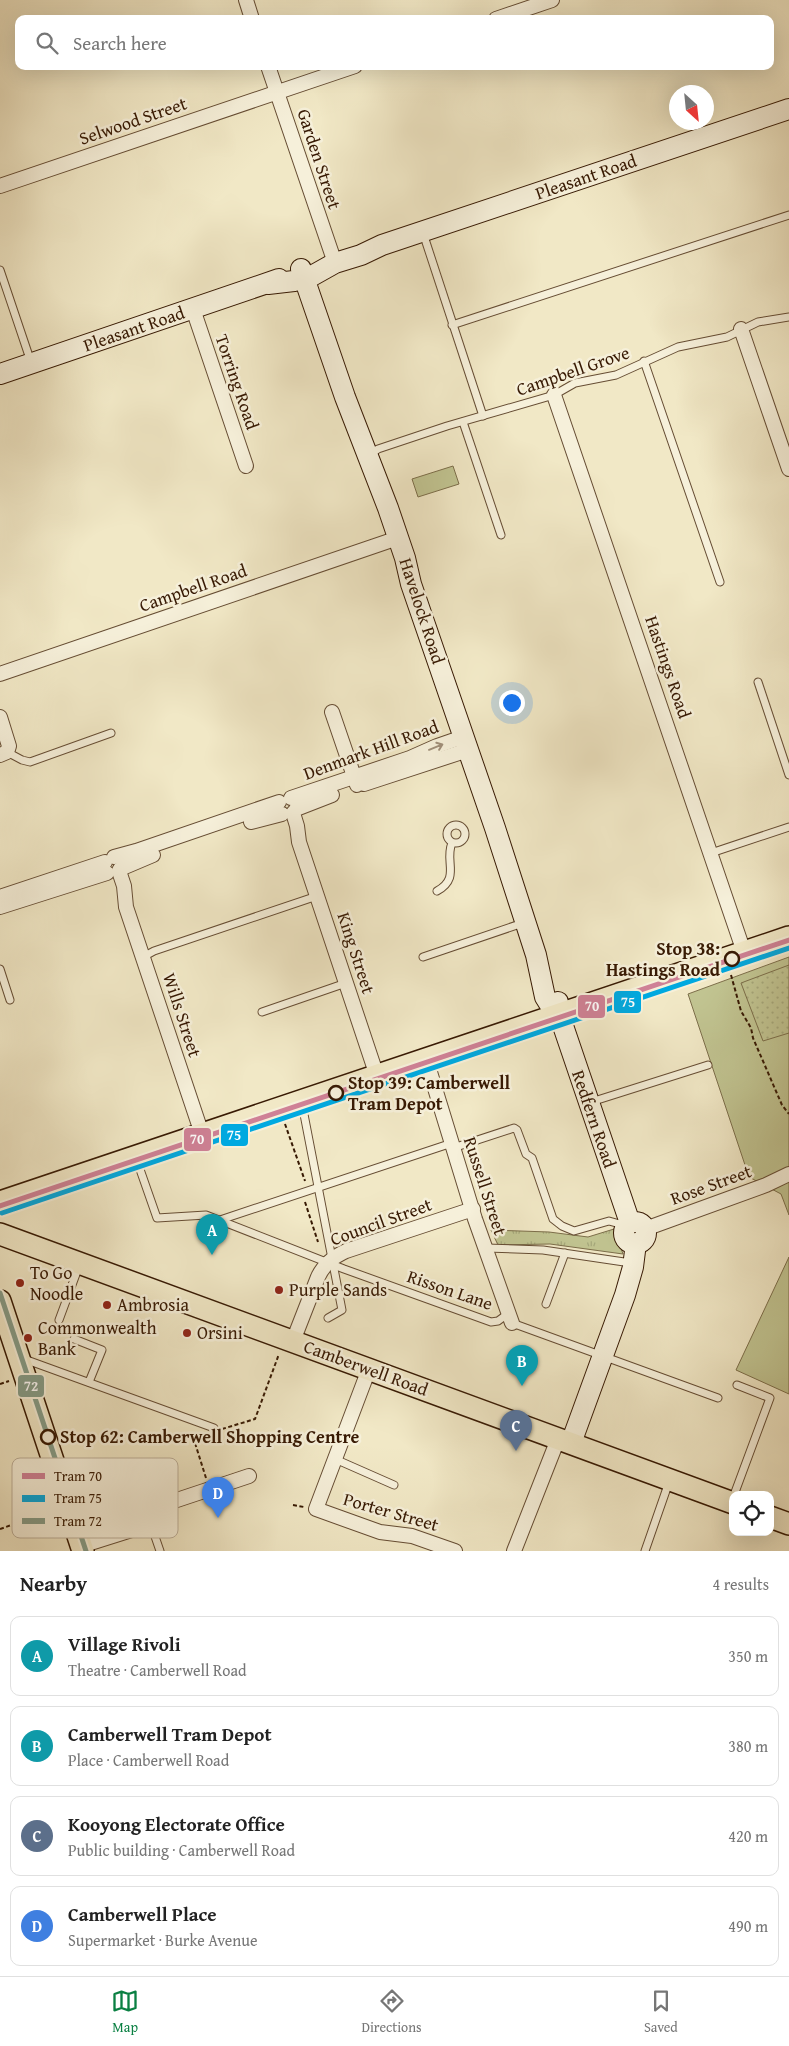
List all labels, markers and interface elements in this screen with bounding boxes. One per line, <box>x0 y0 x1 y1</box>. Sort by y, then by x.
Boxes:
search box <box>15 15 774 70</box>
icon: search <box>33 29 61 57</box>
text: Search here <box>73 29 167 57</box>
north arrow <box>669 85 714 130</box>
street label: Selwood Street <box>75 89 191 152</box>
street label: Garden Street <box>291 105 349 213</box>
street label: Pleasant Road <box>532 146 640 206</box>
street label: Pleasant Road <box>80 298 188 358</box>
street label: Torring Road <box>209 331 267 433</box>
street label: Campbell Grove <box>513 339 633 403</box>
street label: Havelock Road <box>393 554 452 668</box>
street label: Campbell Road <box>135 556 251 619</box>
street label: Hastings Road <box>638 612 699 722</box>
your location <box>499 690 525 716</box>
street label: Denmark Hill Road <box>300 712 443 786</box>
one-way arrow <box>428 741 443 751</box>
street label: King Street <box>331 909 383 998</box>
place label: Stop 38: Hastings Road <box>606 935 721 983</box>
marker: Stop 38: Hastings Road <box>724 951 740 967</box>
street label: Wills Street <box>156 969 209 1061</box>
line badge: 75 <box>613 990 642 1014</box>
text: 75 <box>621 992 635 1012</box>
line badge: 70 <box>577 994 606 1019</box>
text: 70 <box>585 996 599 1016</box>
street label: Redfern Road <box>565 1066 624 1172</box>
place label: Stop 39: Camberwell Tram Depot <box>348 1069 511 1117</box>
marker: Stop 39: Camberwell Tram Depot <box>328 1085 344 1101</box>
line badge: 75 <box>220 1123 249 1147</box>
text: 75 <box>227 1125 241 1145</box>
line badge: 70 <box>183 1127 212 1152</box>
text: 70 <box>190 1129 204 1149</box>
street label: Russell Street <box>457 1133 514 1239</box>
street label: Rose Street <box>666 1157 756 1212</box>
street label: Council Street <box>326 1190 436 1252</box>
pin: A <box>196 1214 228 1255</box>
place label: To Go Noodle <box>30 1259 83 1307</box>
street label: Risson Lane <box>404 1262 497 1317</box>
place label: Purple Sands <box>289 1276 387 1303</box>
marker: To Go Noodle <box>14 1277 26 1289</box>
marker: Purple Sands <box>273 1284 285 1296</box>
place label: Ambrosia <box>117 1291 189 1318</box>
marker: Ambrosia <box>101 1299 113 1311</box>
place label: Commonwealth Bank <box>38 1314 157 1362</box>
place label: Orsini <box>197 1319 243 1346</box>
marker: Orsini <box>181 1327 193 1339</box>
marker: Commonwealth Bank <box>22 1332 34 1344</box>
street label: Camberwell Road <box>300 1332 433 1403</box>
pin: B <box>506 1345 538 1386</box>
line badge: 72 <box>17 1374 45 1398</box>
text: 72 <box>24 1376 38 1396</box>
pin: C <box>500 1410 532 1451</box>
place label: Stop 62: Camberwell Shopping Centre <box>60 1423 359 1450</box>
marker: Stop 62: Camberwell Shopping Centre <box>40 1429 56 1445</box>
legend <box>12 1458 178 1538</box>
text: Tram 70 <box>54 1466 102 1486</box>
pin: D <box>202 1477 234 1518</box>
street label: Porter Street <box>340 1485 443 1538</box>
text: Tram 75 <box>54 1488 102 1508</box>
map controls <box>729 1491 774 1536</box>
button: locate <box>729 1491 774 1536</box>
text: Tram 72 <box>54 1511 102 1531</box>
text: Nearby <box>20 1568 87 1599</box>
text: 4 results <box>712 1572 769 1596</box>
text: Village Rivoli <box>68 1630 181 1658</box>
text: A <box>32 1644 42 1668</box>
text: 350 m <box>728 1644 768 1668</box>
text: Theatre · Camberwell Road <box>68 1658 246 1682</box>
text: Camberwell Tram Depot <box>68 1720 272 1748</box>
text: B <box>32 1734 42 1758</box>
text: 380 m <box>728 1734 768 1758</box>
text: Place · Camberwell Road <box>68 1748 229 1772</box>
text: Kooyong Electorate Office <box>68 1810 285 1838</box>
text: C <box>32 1824 42 1848</box>
text: 420 m <box>728 1824 768 1848</box>
text: Public building · Camberwell Road <box>68 1838 295 1862</box>
text: Camberwell Place <box>68 1900 217 1928</box>
text: D <box>32 1914 42 1938</box>
text: 490 m <box>728 1914 768 1938</box>
text: Supermarket · Burke Avenue <box>68 1928 257 1952</box>
tab: Map <box>111 1987 139 2037</box>
tab: Directions <box>361 1987 422 2037</box>
tab: Saved <box>644 1987 678 2037</box>

